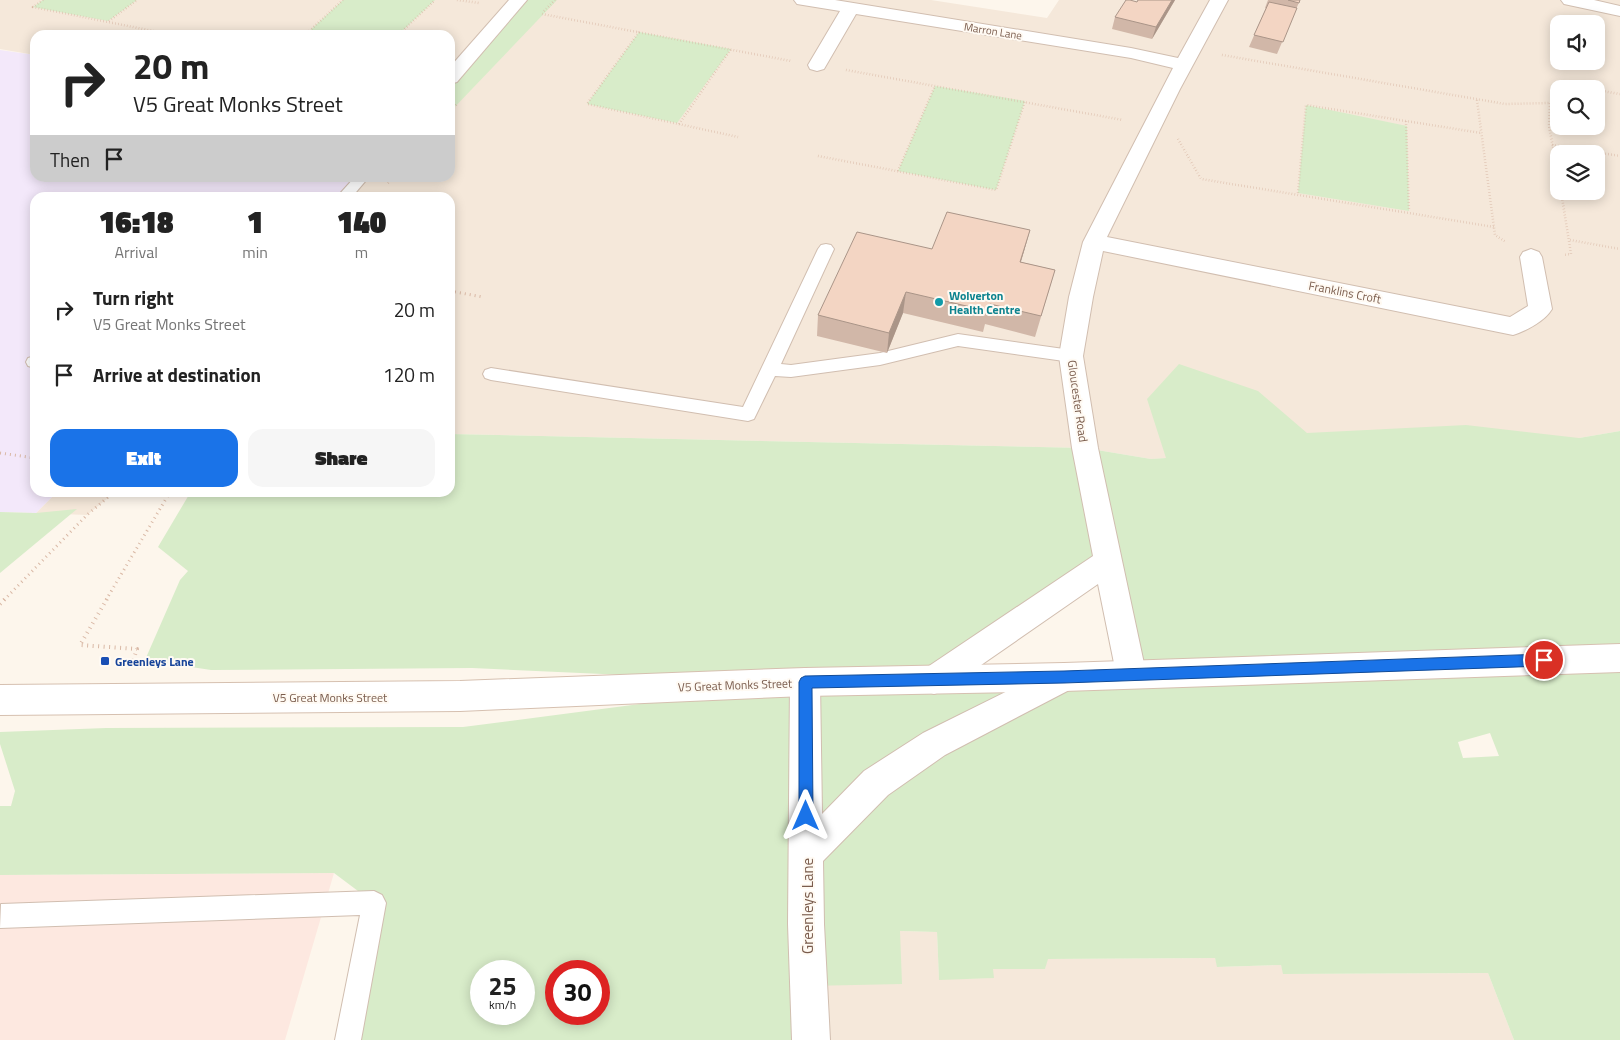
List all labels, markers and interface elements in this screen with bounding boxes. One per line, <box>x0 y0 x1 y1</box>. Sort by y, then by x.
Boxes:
map controls <box>1550 15 1605 200</box>
button: sound <box>1550 15 1605 70</box>
street label: Marron Lane <box>963 19 1024 44</box>
text: 20 m <box>133 39 209 93</box>
icon: right <box>50 50 115 115</box>
button: search <box>1550 80 1605 135</box>
text: V5 Great Monks Street <box>133 87 343 121</box>
text: Then <box>50 145 90 174</box>
icon: arrive <box>100 145 128 173</box>
button: layers <box>1550 145 1605 200</box>
text: 16:18 <box>99 199 173 245</box>
text: 1 <box>247 199 263 245</box>
text: 140 <box>337 199 386 245</box>
text: Arrival <box>114 240 158 264</box>
text: min <box>242 240 268 264</box>
text: m <box>355 240 368 264</box>
street label: Franklins Croft <box>1307 276 1384 308</box>
text: Turn right <box>93 283 174 312</box>
place label: Wolverton Health Centre <box>949 286 1020 319</box>
text: 20 m <box>394 295 435 324</box>
icon: right <box>50 296 78 324</box>
marker: Wolverton Health Centre <box>933 296 945 308</box>
text: V5 Great Monks Street <box>93 312 246 336</box>
street label: Gloucester Road <box>1063 359 1093 443</box>
text: Arrive at destination <box>93 360 261 389</box>
text: 120 m <box>383 360 435 389</box>
icon: arrive <box>50 361 78 389</box>
button: Exit <box>50 429 238 487</box>
button: Share <box>248 429 435 487</box>
pin <box>1523 639 1565 681</box>
icon: arrive <box>1530 646 1558 674</box>
place label: Greenleys Lane <box>115 652 194 671</box>
marker: Greenleys Lane <box>99 655 111 667</box>
street label: V5 Great Monks Street <box>678 673 793 696</box>
street label: V5 Great Monks Street <box>273 688 388 707</box>
position arrow <box>779 789 831 841</box>
street label: Greenleys Lane <box>796 858 819 954</box>
speed limit sign: 30 <box>545 960 610 1025</box>
text: 25 <box>488 967 517 1005</box>
text: km/h <box>489 995 516 1014</box>

